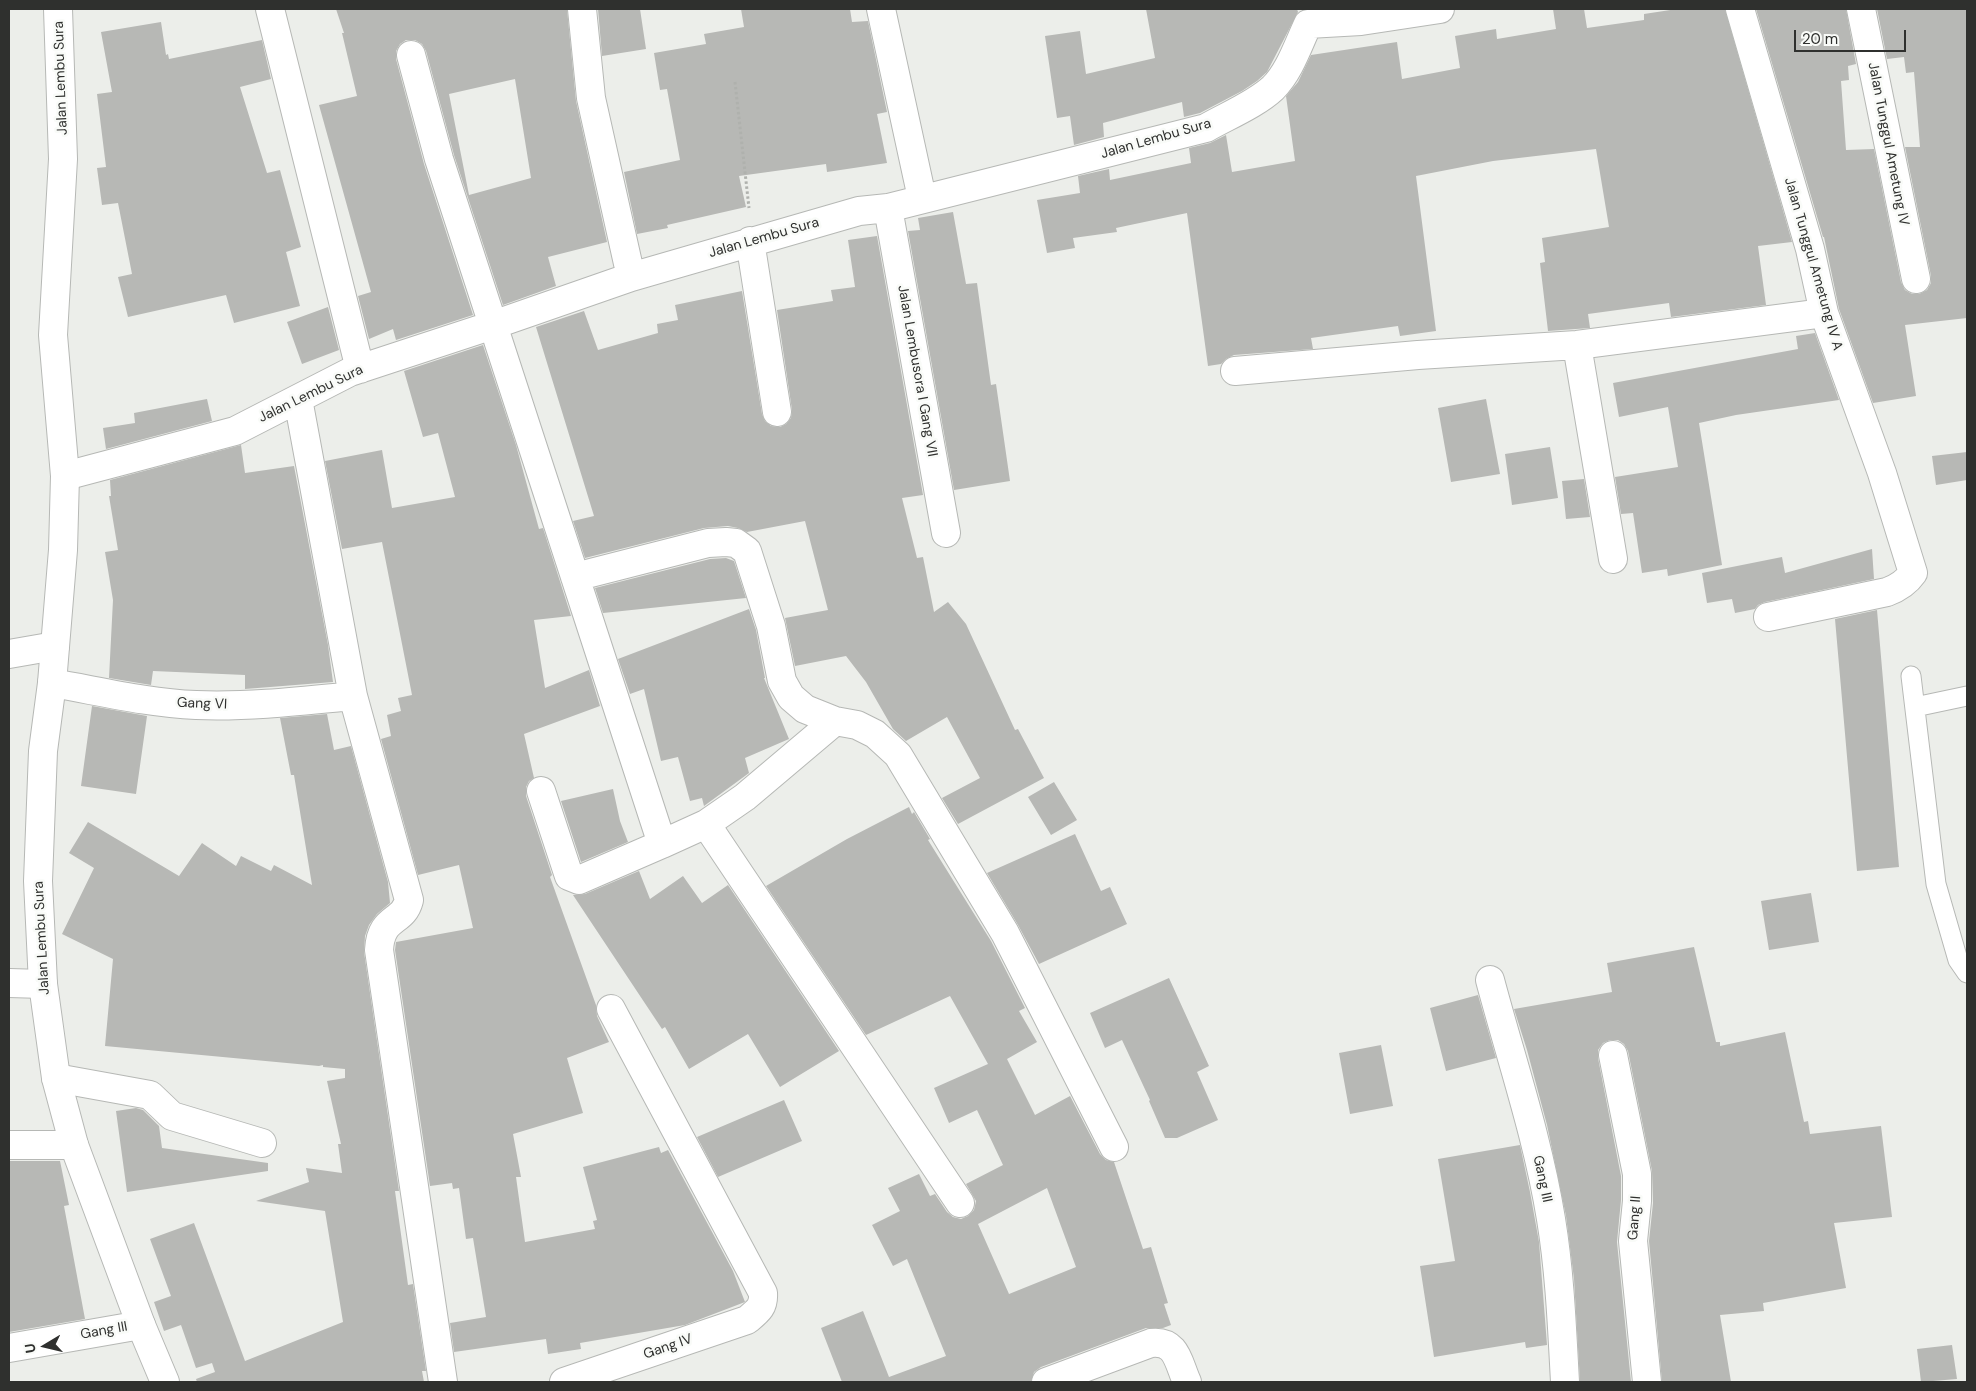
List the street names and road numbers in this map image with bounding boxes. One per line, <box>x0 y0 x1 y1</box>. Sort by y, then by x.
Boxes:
street label: Jalan Lembu Sura <box>51 21 71 135</box>
street label: Jalan Tunggul Ametung IV <box>1864 61 1912 227</box>
street label: Jalan Lembu Sura <box>1099 115 1213 163</box>
street label: Jalan Tunggul Ametung IV A <box>1780 176 1846 352</box>
street label: Jalan Lembu Sura <box>707 214 821 262</box>
street label: Jalan Lembusora I Gang VII <box>894 284 940 458</box>
street label: Jalan Lembu Sura <box>256 361 366 427</box>
street label: Gang VI <box>177 695 227 713</box>
street label: Jalan Lembu Sura <box>31 881 53 995</box>
street label: Gang III <box>1529 1154 1555 1204</box>
street label: Gang II <box>1625 1195 1645 1241</box>
street label: Gang III <box>79 1319 129 1343</box>
street label: Gang IV <box>641 1331 695 1363</box>

